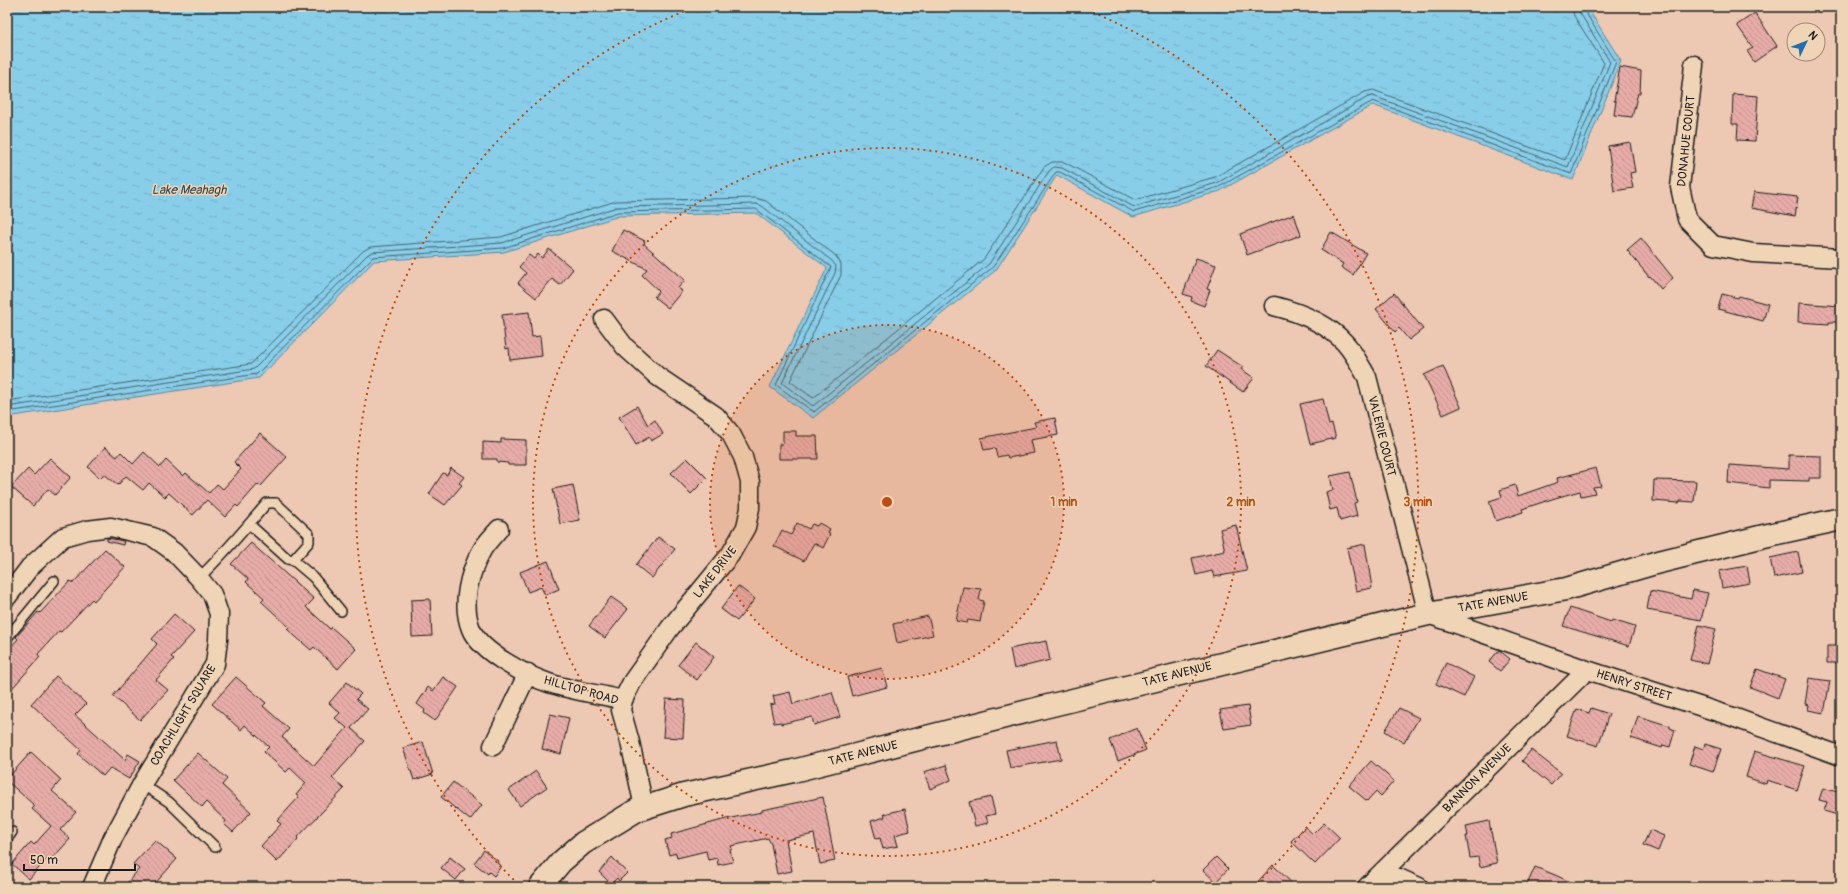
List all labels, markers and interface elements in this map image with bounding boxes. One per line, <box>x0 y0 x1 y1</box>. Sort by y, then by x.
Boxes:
north arrow <box>1786 22 1826 62</box>
text: N <box>1806 28 1821 43</box>
street label: DONAHUE COURT <box>1674 94 1699 187</box>
water label: Lake Meahagh <box>152 182 227 198</box>
street label: VALERIE COURT <box>1364 394 1399 478</box>
centre of rings <box>880 495 894 509</box>
text: 1 min <box>1051 495 1078 510</box>
text: 2 min <box>1227 495 1256 510</box>
text: 3 min <box>1404 495 1433 510</box>
street label: LAKE DRIVE <box>690 543 740 601</box>
street label: TATE AVENUE <box>1457 589 1529 616</box>
street label: TATE AVENUE <box>1141 659 1213 690</box>
street label: COACHLIGHT SQUARE <box>147 662 220 769</box>
street label: HENRY STREET <box>1594 666 1674 705</box>
street label: HILLTOP ROAD <box>542 673 620 708</box>
street label: TATE AVENUE <box>827 738 899 769</box>
street label: BANNON AVENUE <box>1440 741 1515 816</box>
scale bar <box>24 846 135 872</box>
text: 50 m <box>30 853 58 868</box>

